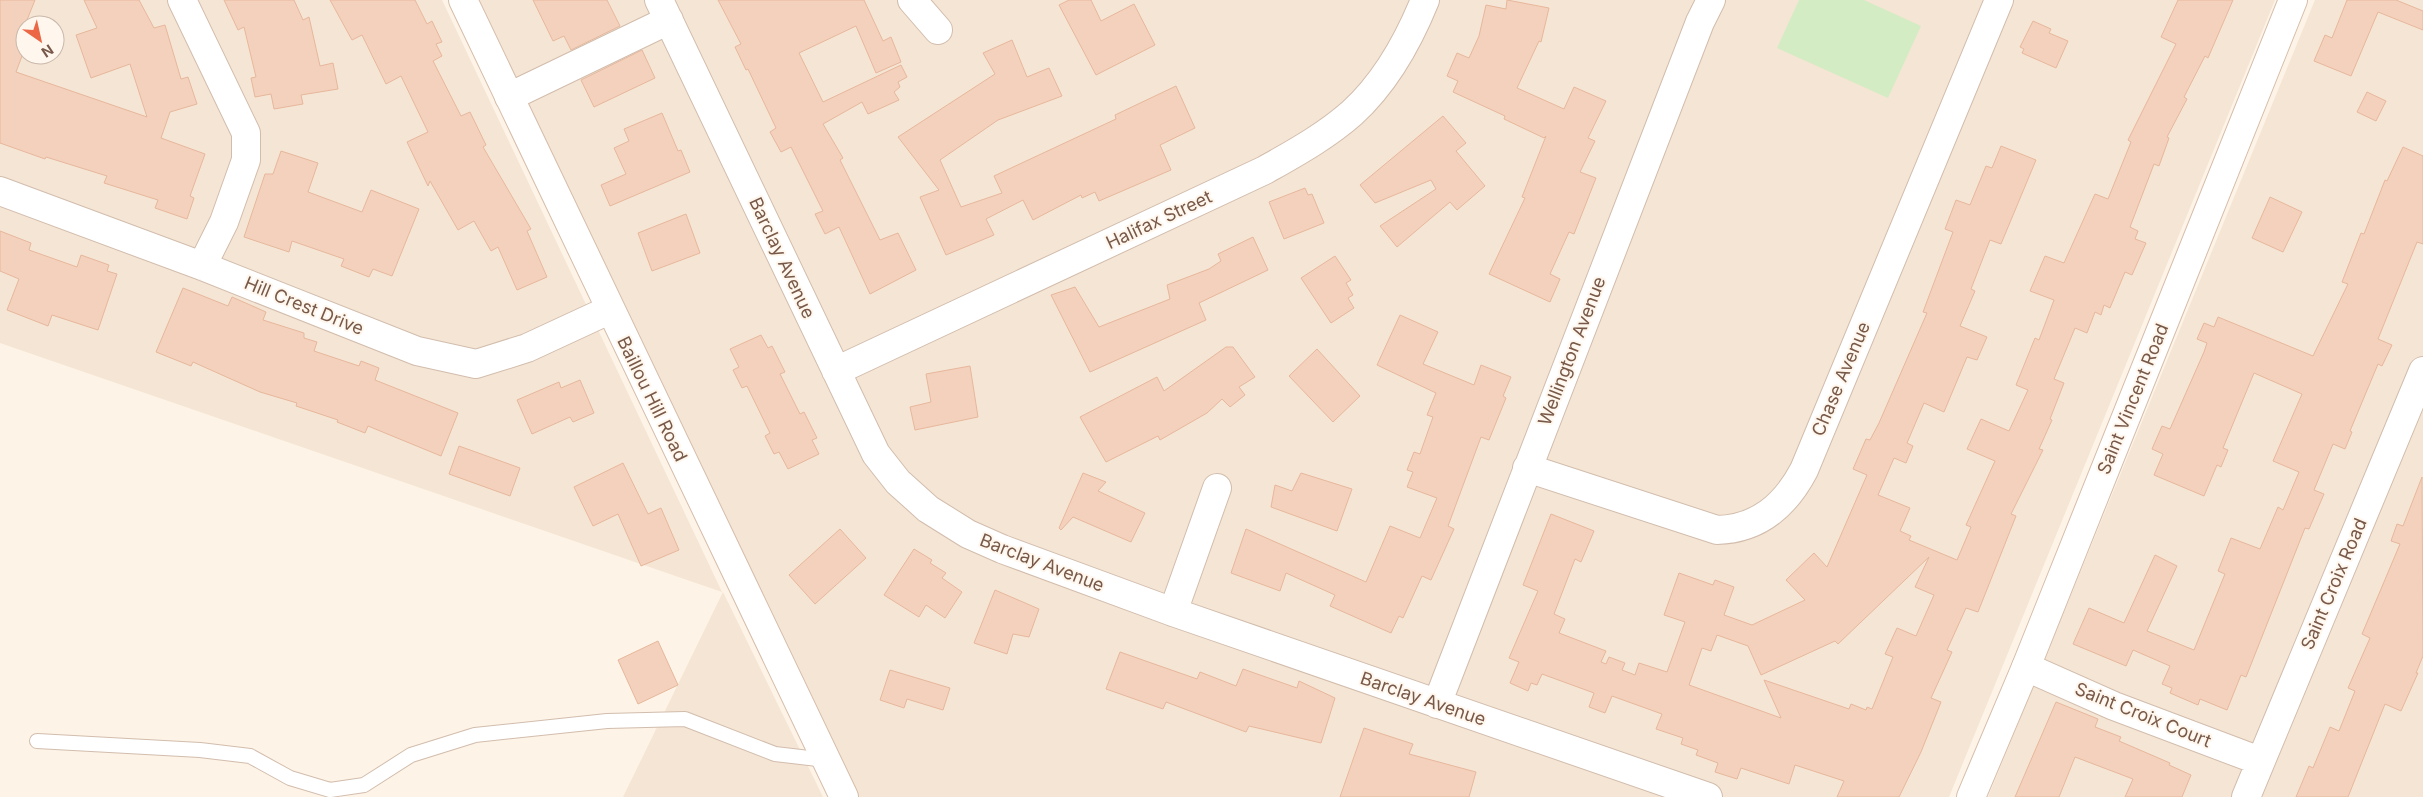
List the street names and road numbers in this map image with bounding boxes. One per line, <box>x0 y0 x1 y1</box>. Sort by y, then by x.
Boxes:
street label: Halifax Street <box>1103 186 1215 253</box>
street label: Barclay Avenue <box>745 194 820 322</box>
street label: Hill Crest Drive <box>241 272 367 339</box>
street label: Wellington Avenue <box>1534 274 1610 428</box>
street label: Chase Avenue <box>1807 318 1874 439</box>
street label: Saint Vincent Road <box>2093 320 2172 477</box>
street label: Baillou Hill Road <box>613 333 692 465</box>
street label: Saint Croix Road <box>2296 515 2371 653</box>
street label: Barclay Avenue <box>977 529 1107 596</box>
street label: Barclay Avenue <box>1358 667 1489 730</box>
street label: Saint Croix Court <box>2072 678 2214 751</box>

